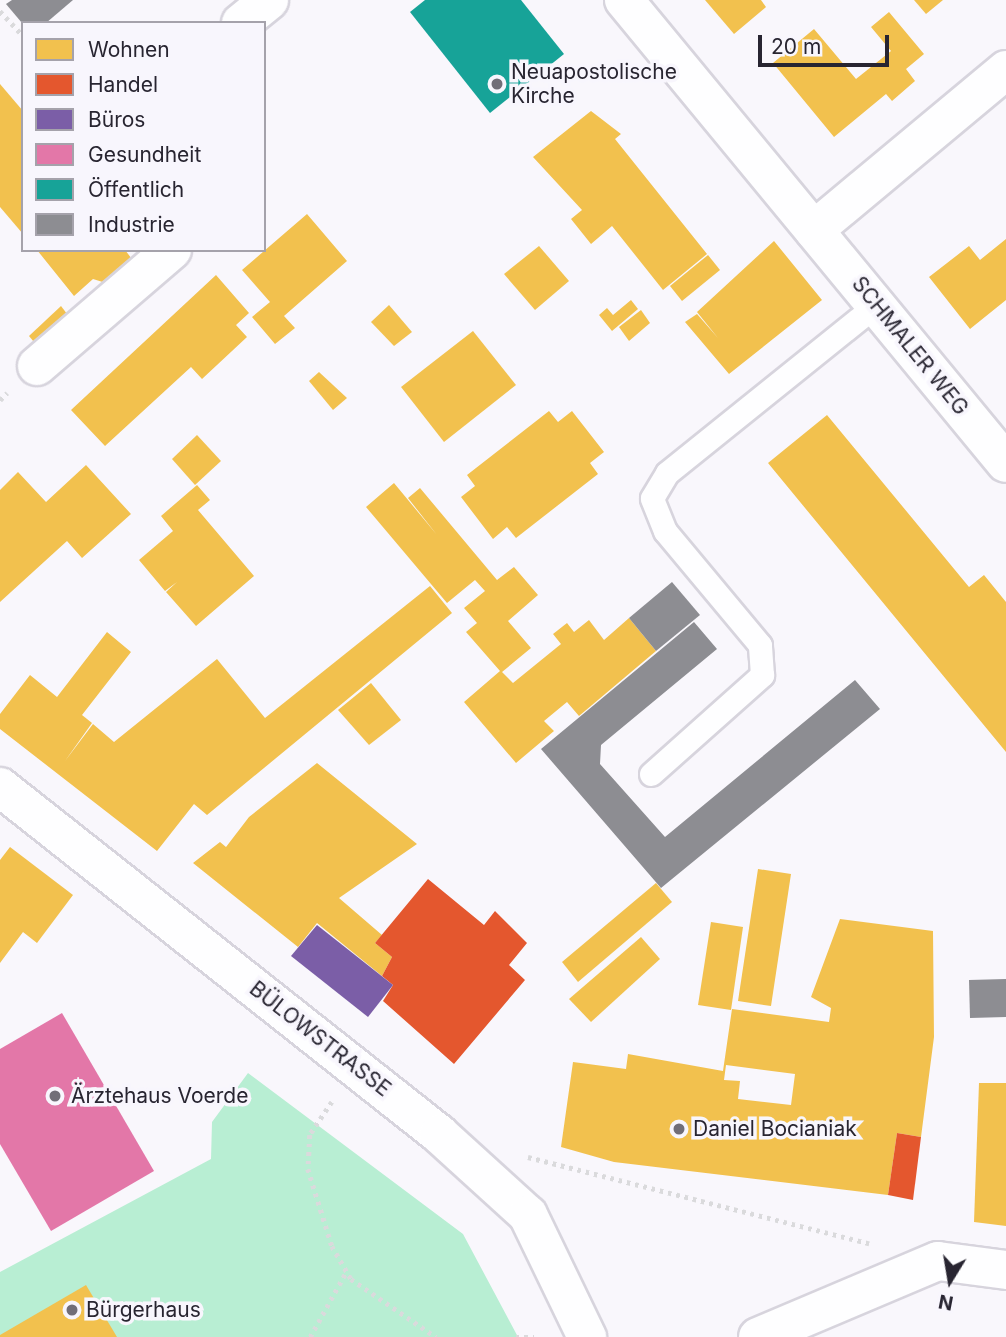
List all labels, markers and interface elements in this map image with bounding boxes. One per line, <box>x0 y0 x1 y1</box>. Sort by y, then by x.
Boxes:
legend <box>21 21 266 252</box>
scale bar <box>761 21 892 65</box>
text: 20 m <box>771 34 821 59</box>
text: Wohnen <box>88 37 170 62</box>
place label: Neuapostolische Kirche <box>511 59 677 109</box>
text: Handel <box>88 72 158 97</box>
marker: Neuapostolische Kirche <box>489 76 505 92</box>
text: Büros <box>88 107 145 132</box>
text: Gesundheit <box>88 142 201 167</box>
text: Öffentlich <box>88 177 184 202</box>
text: Industrie <box>88 212 175 237</box>
street label: SCHMALER WEG <box>846 272 974 420</box>
street label: BÜLOWSTRASSE <box>244 976 396 1102</box>
place label: Ärztehaus Voerde <box>71 1083 248 1109</box>
marker: Ärztehaus Voerde <box>45 1086 65 1106</box>
place label: Daniel Bocianiak <box>693 1116 857 1142</box>
marker: Daniel Bocianiak <box>671 1121 687 1137</box>
north arrow <box>915 1246 985 1316</box>
text: N <box>937 1289 955 1315</box>
place label: Bürgerhaus <box>86 1297 201 1323</box>
marker: Bürgerhaus <box>64 1302 80 1318</box>

